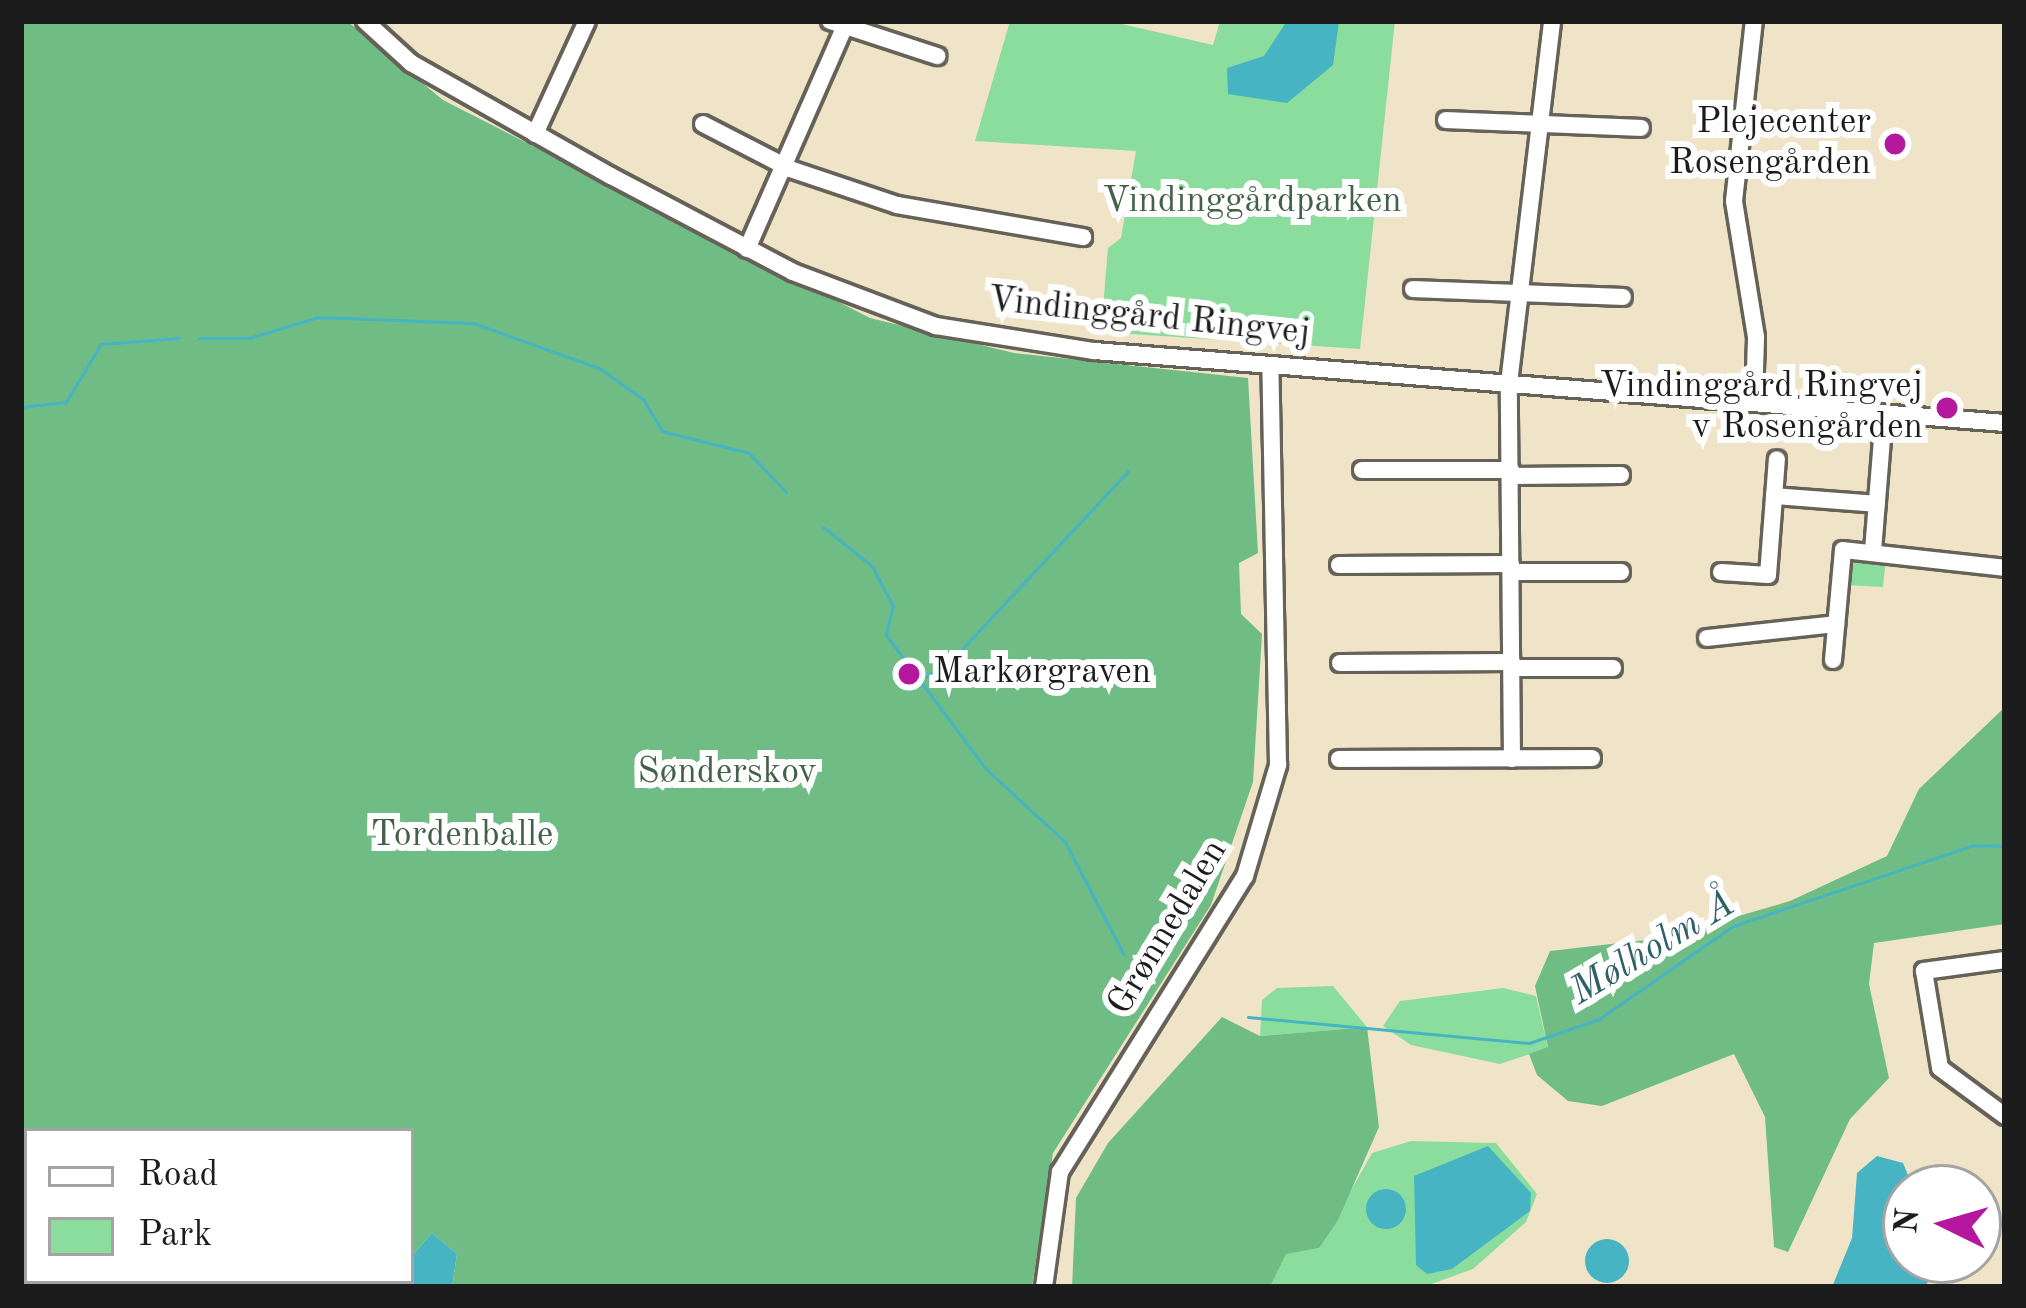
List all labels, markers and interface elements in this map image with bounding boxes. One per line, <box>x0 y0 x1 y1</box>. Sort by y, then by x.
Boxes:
place label: Plejecenter Rosengården <box>1669 101 1871 186</box>
marker: Plejecenter Rosengården <box>1882 131 1908 157</box>
park label: Vindinggårdparken <box>1102 181 1402 225</box>
street label: Vindinggård Ringvej <box>986 280 1312 356</box>
place label: Vindinggård Ringvej v Rosengården <box>1600 365 1923 450</box>
marker: Vindinggård Ringvej v Rosengården <box>1934 395 1960 421</box>
place label: Markørgraven <box>933 652 1151 696</box>
marker: Markørgraven <box>896 661 922 687</box>
park label: Sønderskov <box>637 752 817 796</box>
park label: Tordenballe <box>371 815 553 859</box>
street label: Grønnedalen <box>1100 833 1238 1023</box>
water label: Mølholm Å <box>1562 881 1744 1017</box>
legend <box>24 1128 414 1284</box>
text: Road <box>138 1158 218 1194</box>
north arrow <box>1882 1164 2002 1284</box>
text: N <box>1891 1207 1926 1235</box>
text: Park <box>138 1218 212 1254</box>

